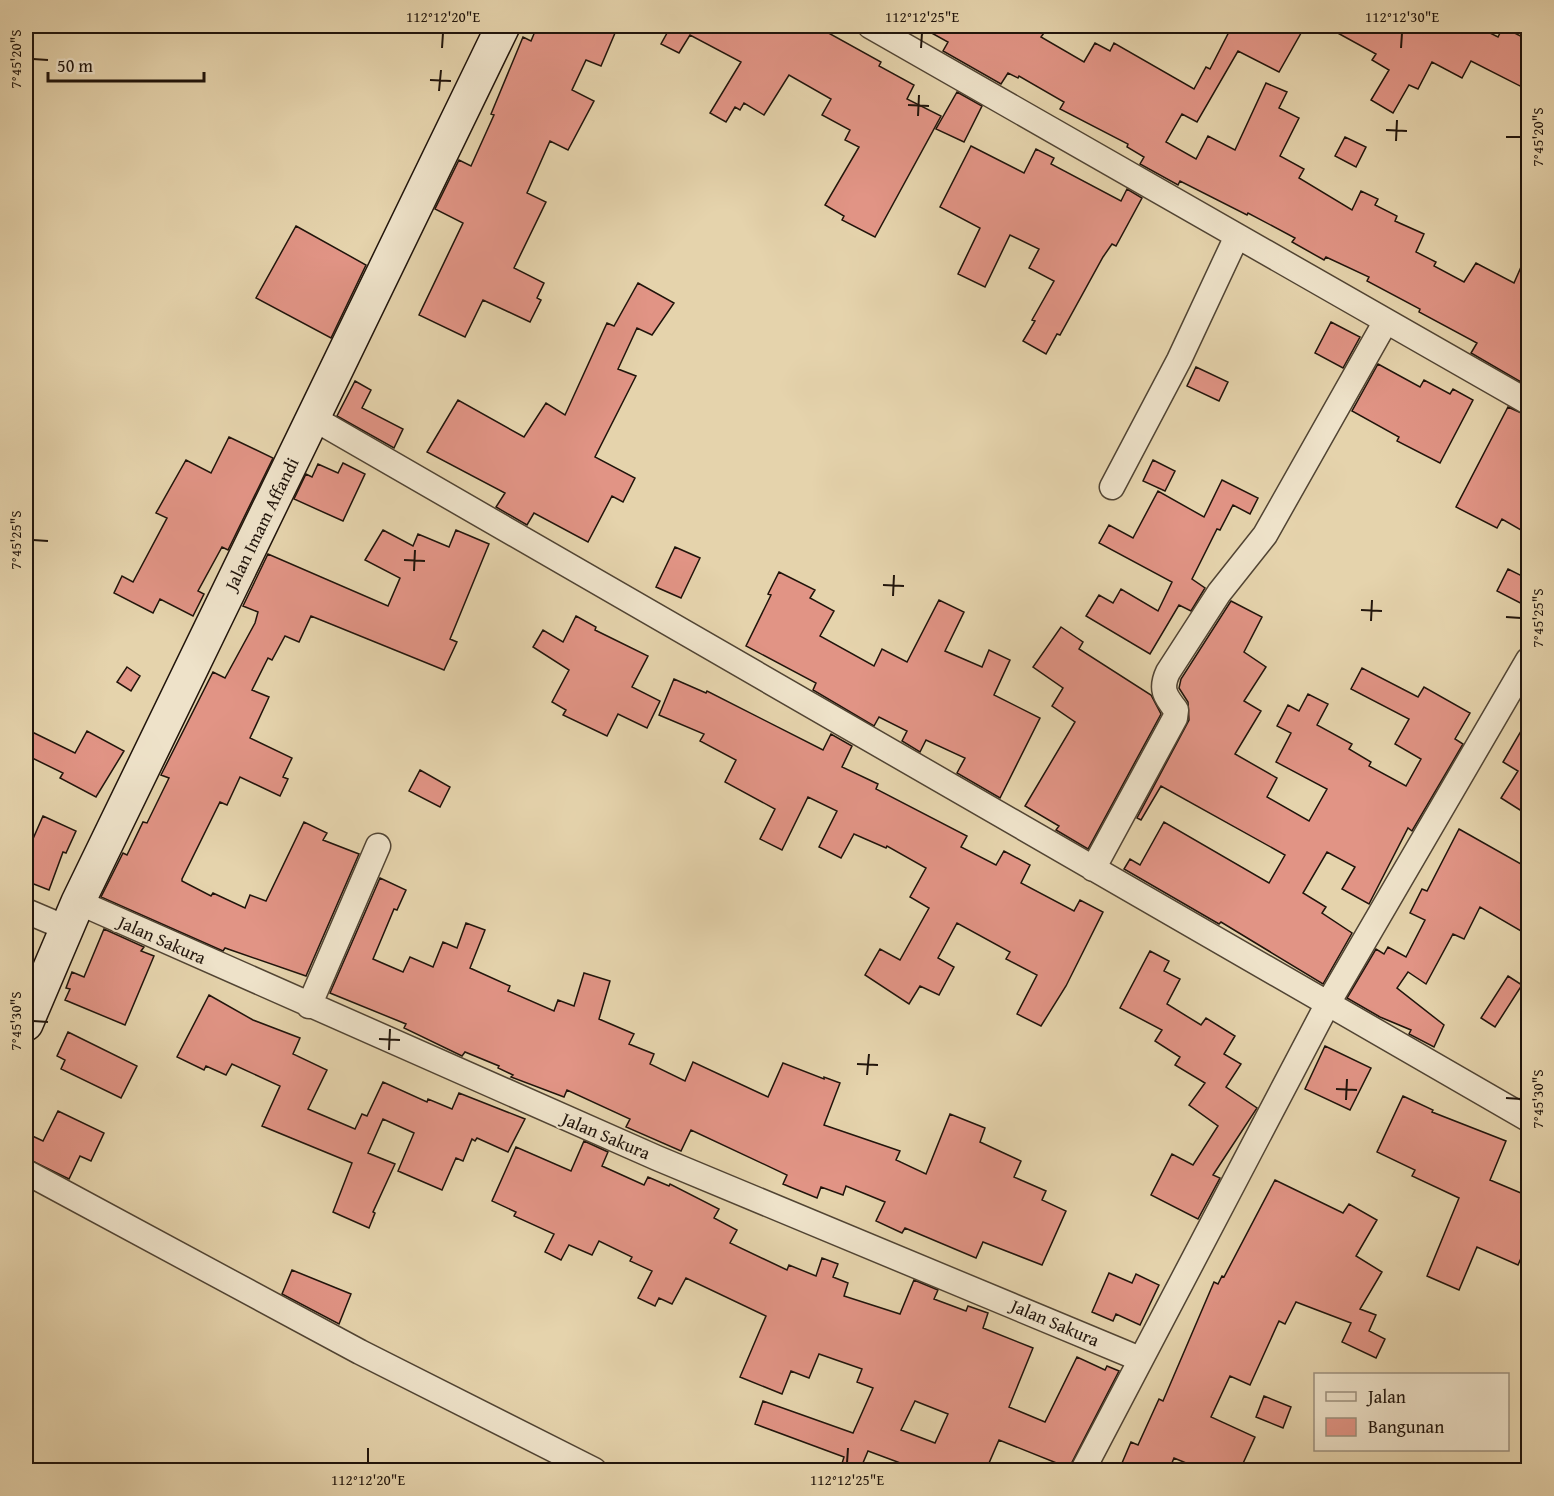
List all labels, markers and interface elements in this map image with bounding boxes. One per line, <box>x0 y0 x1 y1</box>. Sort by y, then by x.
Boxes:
text: 112°12'20"E <box>406 6 480 27</box>
text: 112°12'25"E <box>885 6 959 27</box>
text: 112°12'30"E <box>1365 6 1439 27</box>
text: 7°45'20"S <box>5 29 26 89</box>
scale bar <box>48 45 204 83</box>
text: 50 m <box>57 52 93 79</box>
text: 7°45'20"S <box>1527 107 1548 167</box>
street label: Jalan Imam Affandi <box>217 453 305 597</box>
text: 7°45'25"S <box>5 510 26 570</box>
text: 7°45'25"S <box>1527 588 1548 648</box>
street label: Jalan Sakura <box>112 907 211 971</box>
text: 7°45'30"S <box>5 991 26 1051</box>
text: 7°45'30"S <box>1527 1069 1548 1129</box>
street label: Jalan Sakura <box>556 1104 655 1166</box>
street label: Jalan Sakura <box>1005 1291 1104 1353</box>
legend <box>1314 1373 1509 1451</box>
text: Jalan <box>1366 1383 1406 1410</box>
text: Bangunan <box>1368 1413 1444 1440</box>
text: 112°12'20"E <box>331 1469 405 1490</box>
text: 112°12'25"E <box>810 1469 884 1490</box>

